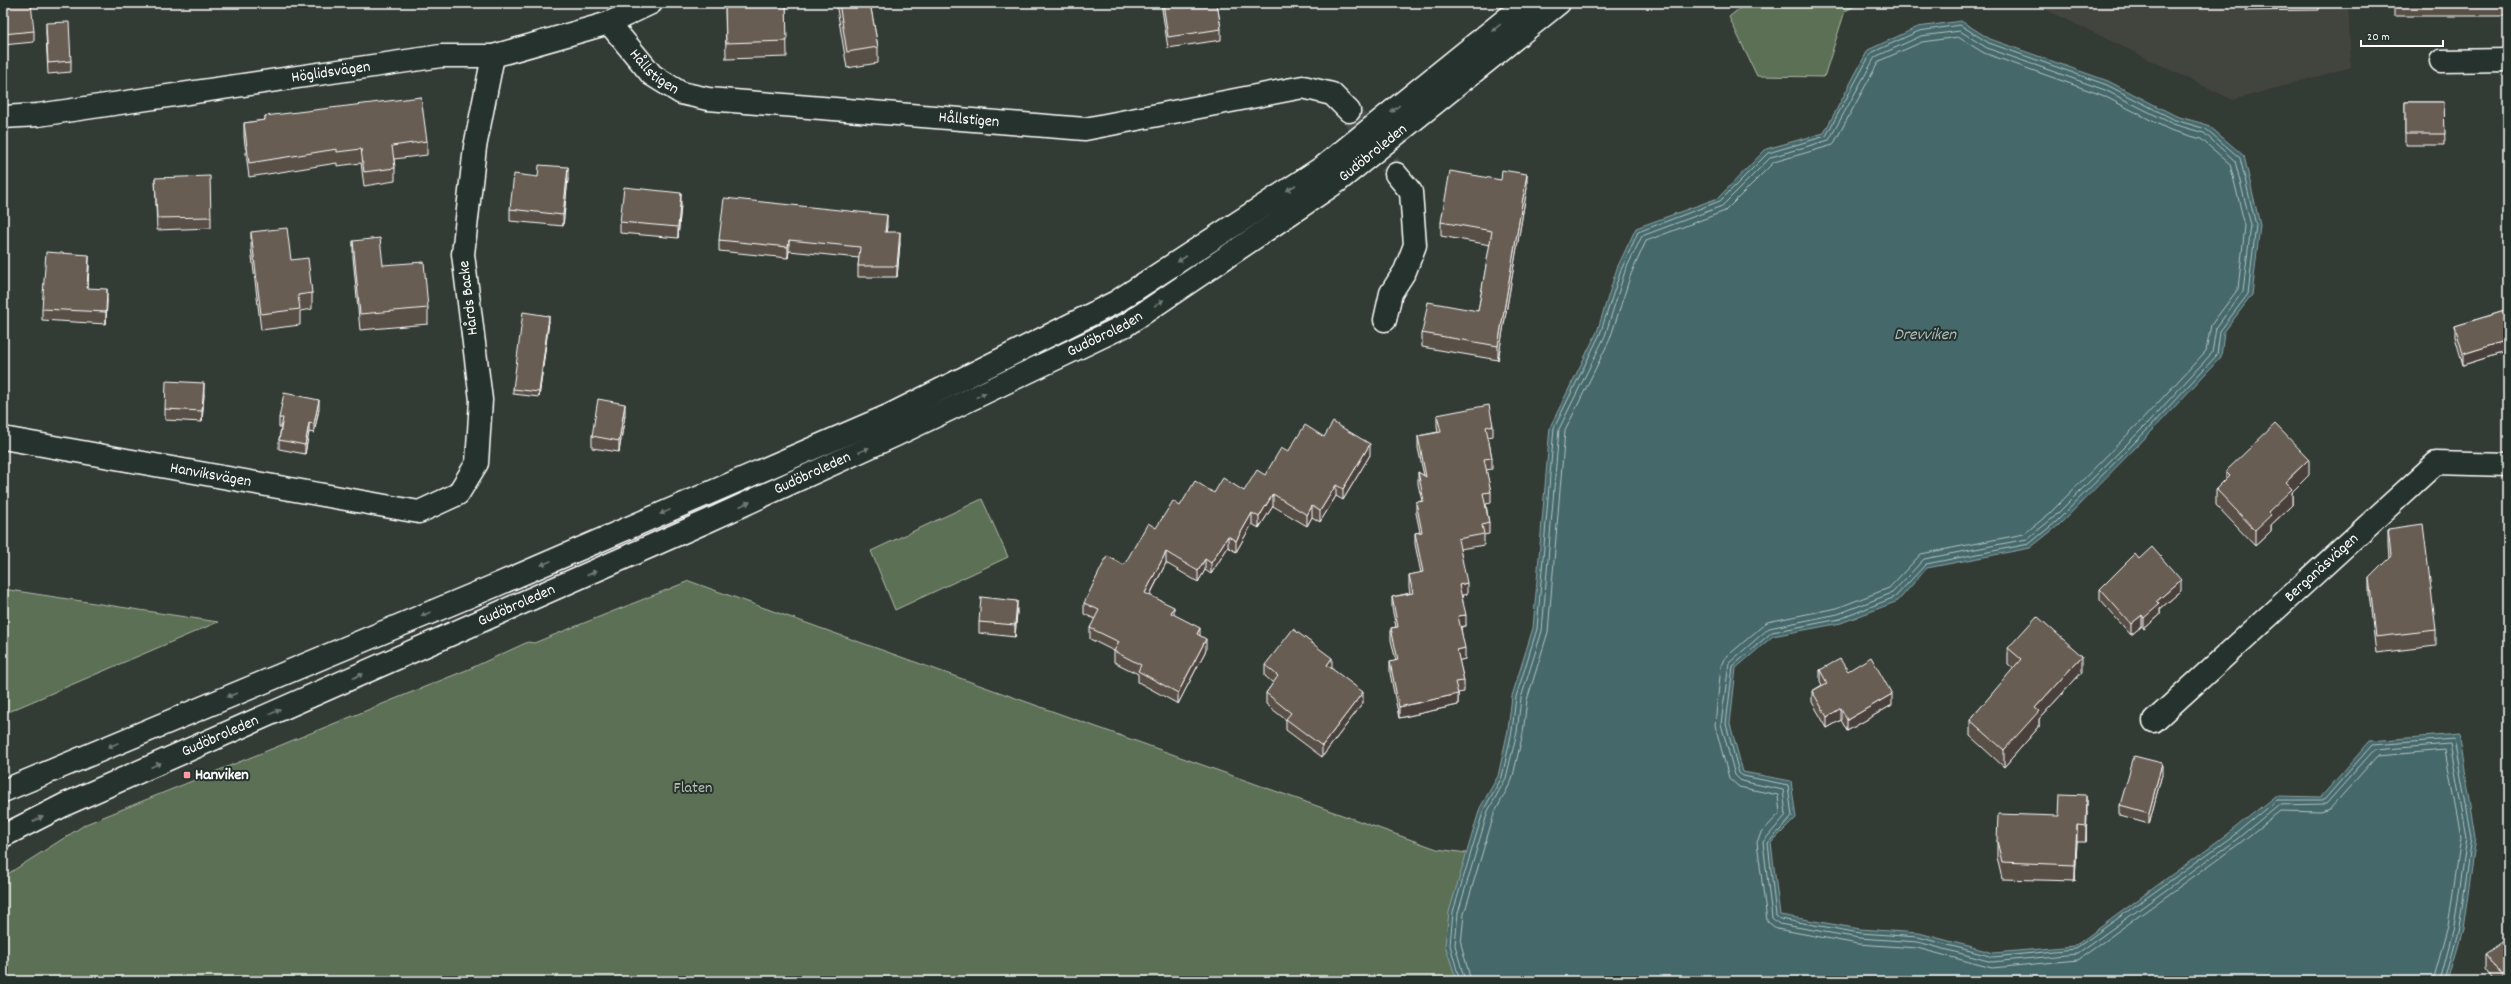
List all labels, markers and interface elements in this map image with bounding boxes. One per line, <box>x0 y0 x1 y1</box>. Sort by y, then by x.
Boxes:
scale bar <box>2361 22 2443 48</box>
one-way arrow <box>1491 23 1501 32</box>
text: 20 m <box>2367 29 2390 46</box>
street label: Hållstigen <box>623 44 684 101</box>
street label: Höglidsvägen <box>290 55 372 89</box>
one-way arrow <box>1389 105 1400 114</box>
street label: Hållstigen <box>938 106 1000 134</box>
street label: Gudöbroleden <box>1334 118 1412 188</box>
one-way arrow <box>1286 184 1296 192</box>
one-way arrow <box>1177 255 1187 263</box>
street label: Hårds Backe <box>453 259 485 337</box>
one-way arrow <box>1153 299 1164 307</box>
street label: Gudöbroleden <box>1063 305 1148 363</box>
water label: Drevviken <box>1894 324 1957 348</box>
one-way arrow <box>975 392 987 398</box>
street label: Gudöbroleden <box>770 446 855 501</box>
one-way arrow <box>858 447 869 453</box>
street label: Hanviksvägen <box>168 456 253 493</box>
one-way arrow <box>740 501 751 507</box>
one-way arrow <box>659 509 671 515</box>
street label: Berganäsvägen <box>2279 528 2364 608</box>
one-way arrow <box>539 561 551 567</box>
one-way arrow <box>586 569 598 576</box>
street label: Gudöbroleden <box>474 578 559 633</box>
one-way arrow <box>421 611 432 617</box>
one-way arrow <box>352 673 363 679</box>
one-way arrow <box>227 692 238 698</box>
street label: Gudöbroleden <box>178 709 262 763</box>
one-way arrow <box>270 709 282 715</box>
one-way arrow <box>106 743 118 749</box>
one-way arrow <box>151 762 162 768</box>
place label: Hanviken <box>195 764 249 787</box>
marker: Hanviken <box>182 770 192 780</box>
park label: Flaten <box>674 777 712 800</box>
one-way arrow <box>32 815 44 822</box>

